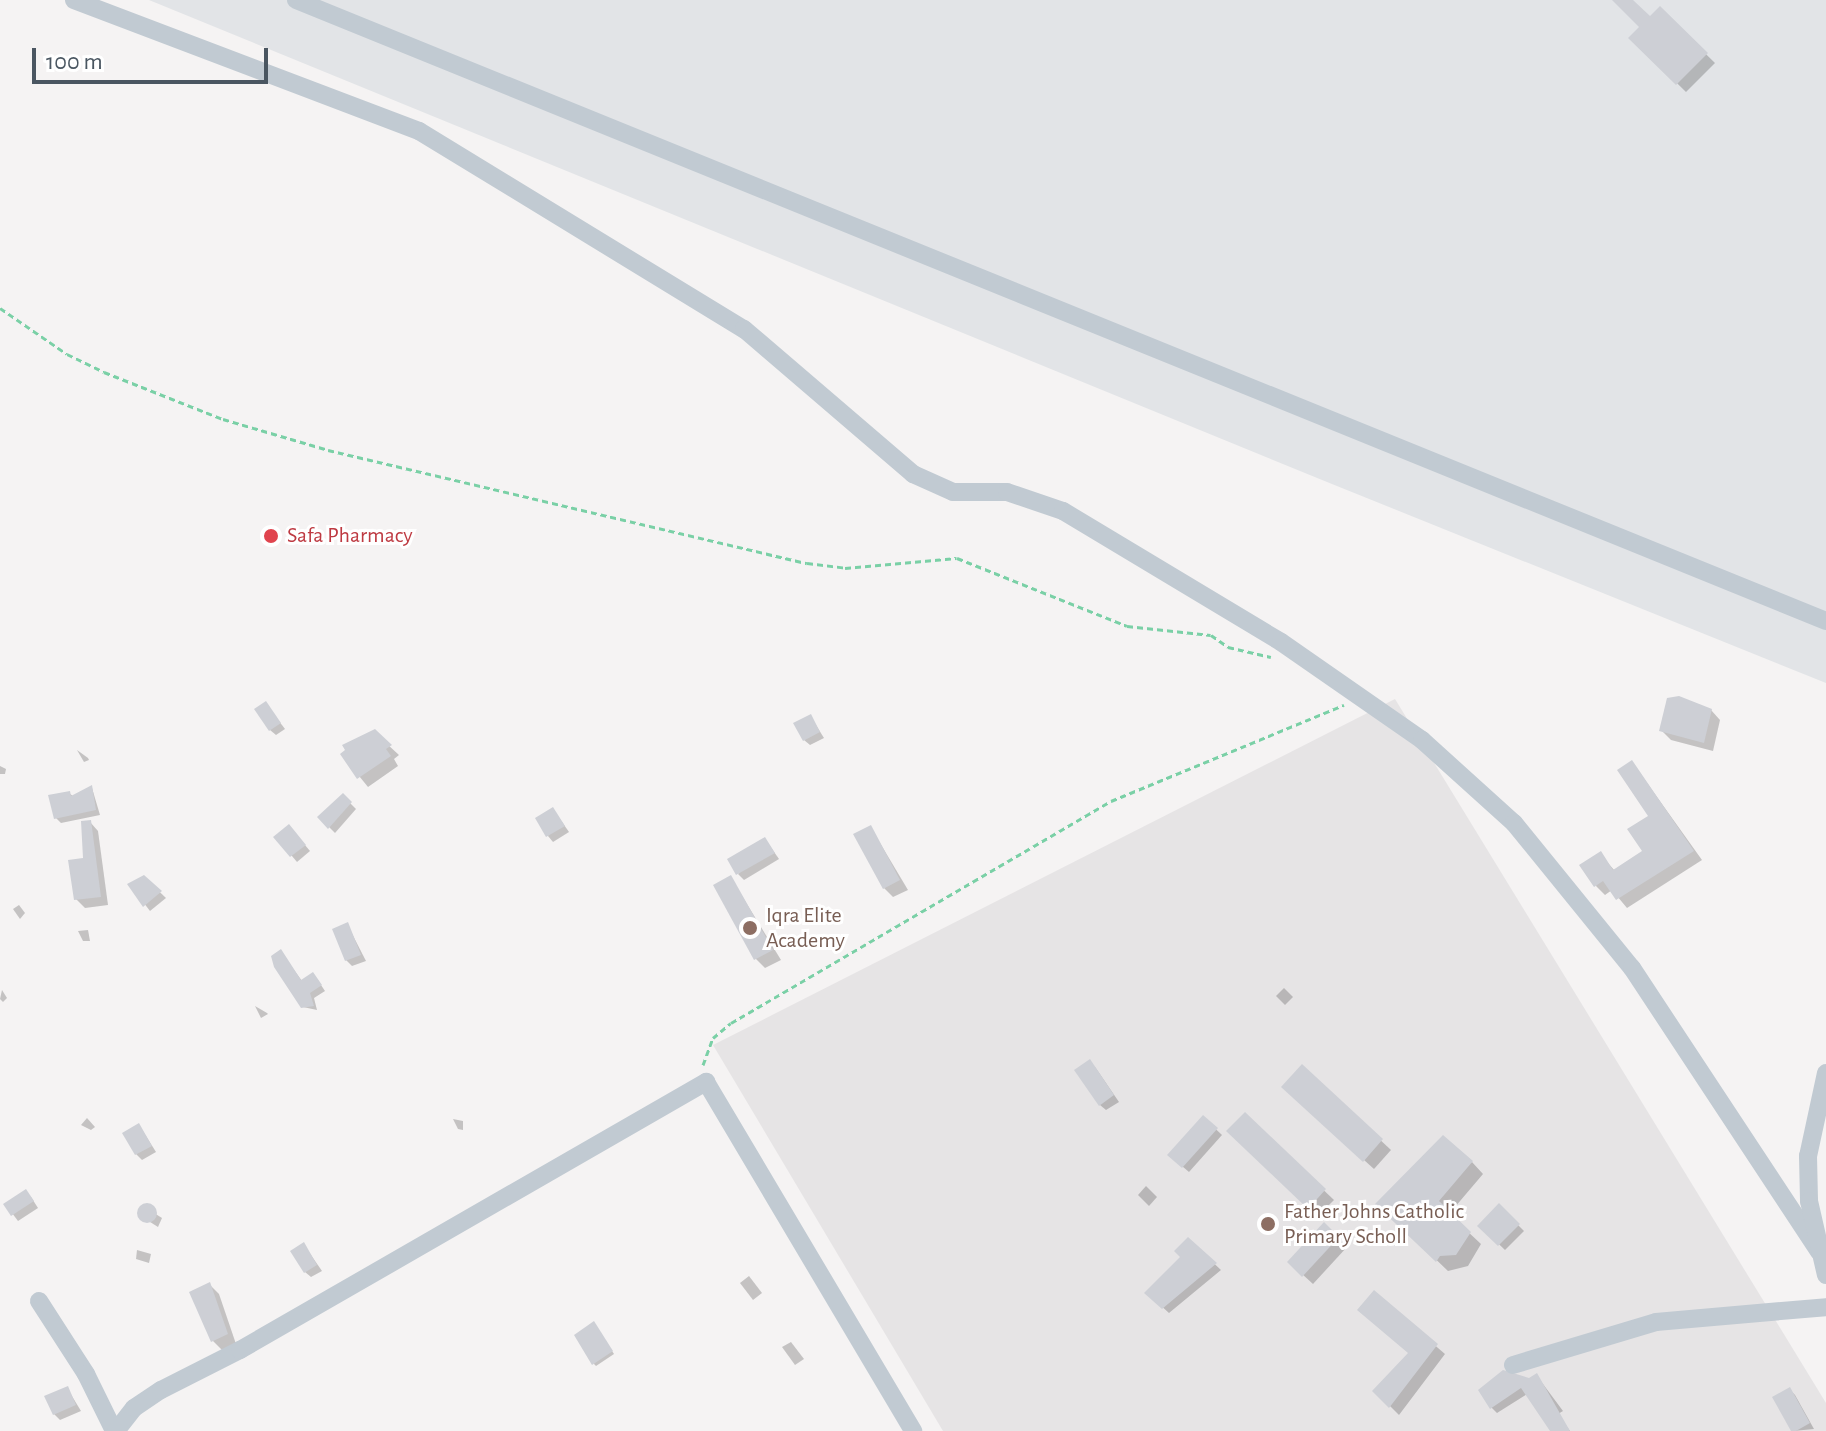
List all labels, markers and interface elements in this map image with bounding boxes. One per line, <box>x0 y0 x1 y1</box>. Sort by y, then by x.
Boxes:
scale bar <box>36 32 272 82</box>
text: 100 m <box>46 50 103 74</box>
place label: Safa Pharmacy <box>287 523 413 549</box>
marker: Safa Pharmacy <box>262 527 280 545</box>
place label: Iqra Elite Academy <box>766 902 845 954</box>
marker: Iqra Elite Academy <box>741 919 759 937</box>
place label: Father Johns Catholic Primary Scholl <box>1284 1198 1464 1250</box>
marker: Father Johns Catholic Primary Scholl <box>1259 1215 1277 1233</box>

